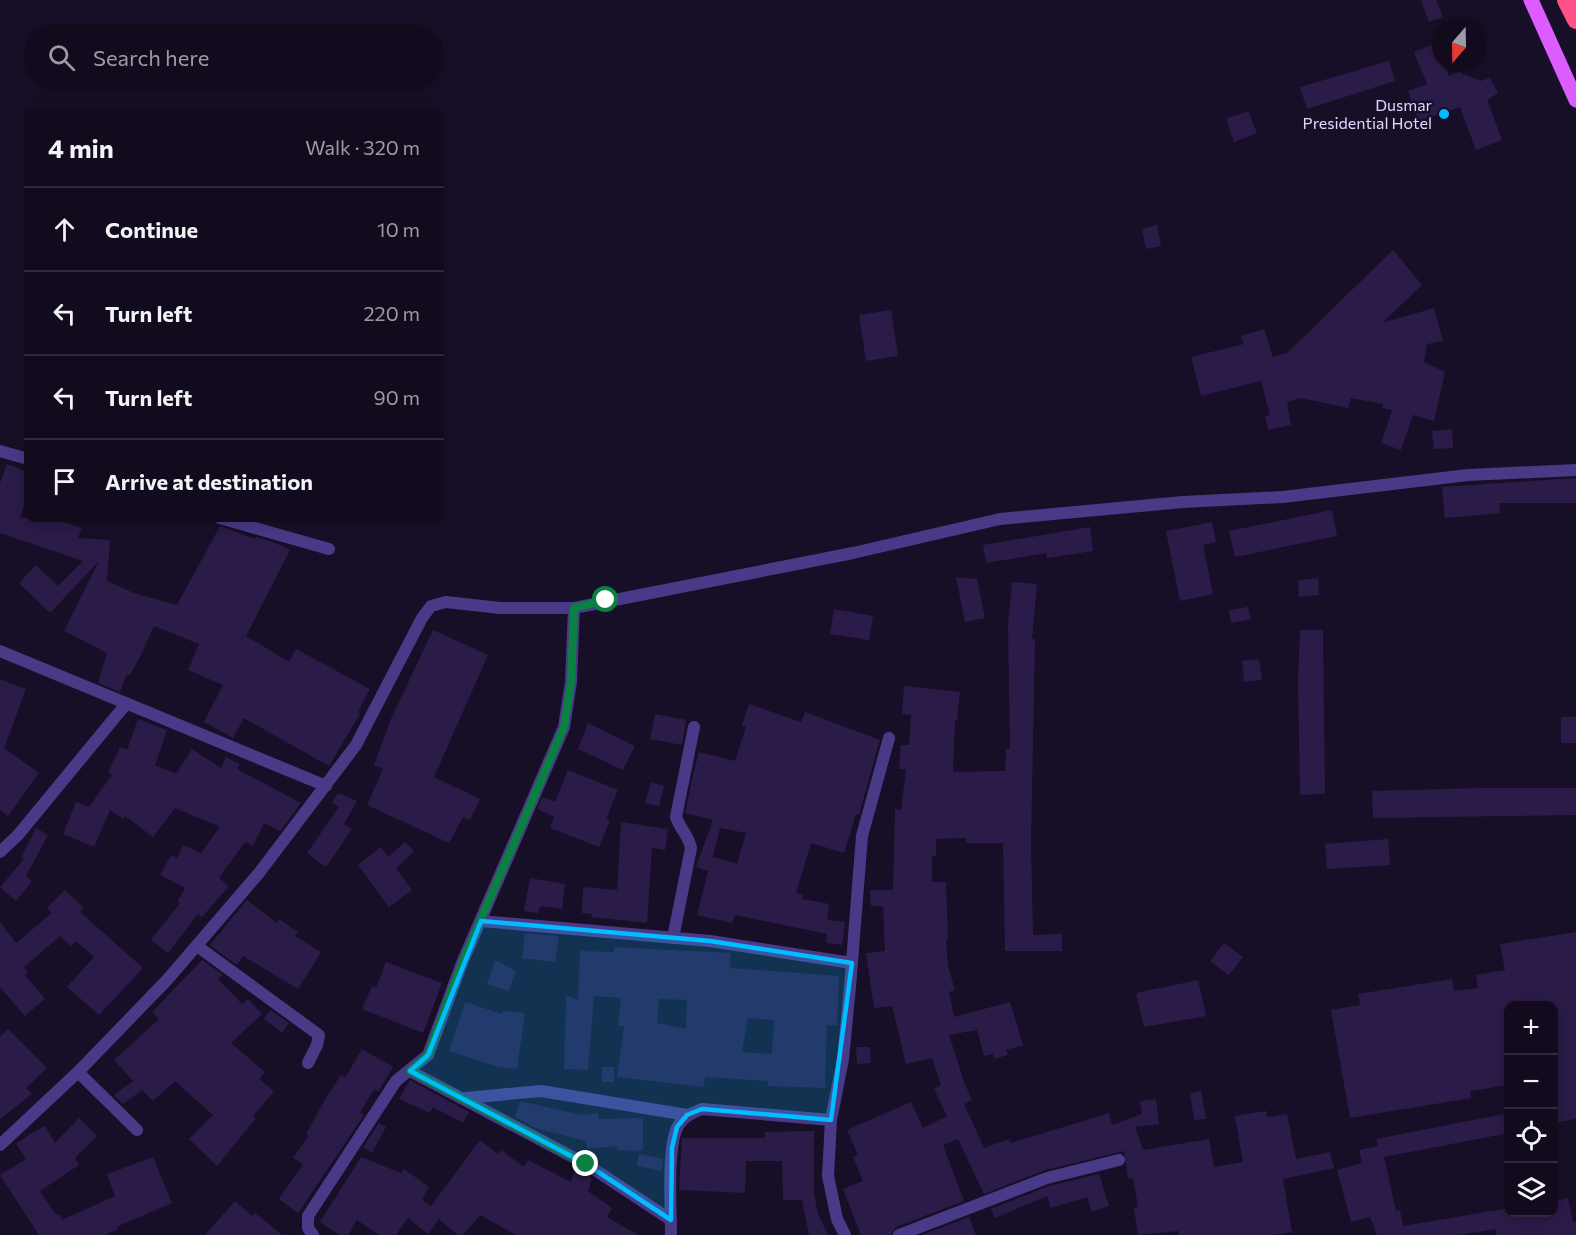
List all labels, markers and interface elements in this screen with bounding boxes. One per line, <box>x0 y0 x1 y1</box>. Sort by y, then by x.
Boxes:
north arrow <box>1432 18 1486 72</box>
search box <box>24 24 444 90</box>
icon: search <box>45 41 78 74</box>
text: Search here <box>93 44 209 71</box>
place label: Dusmar Presidential Hotel <box>1303 95 1433 132</box>
marker: Dusmar Presidential Hotel <box>1437 107 1451 121</box>
text: 4 min <box>48 132 114 163</box>
text: Walk · 320 m <box>305 135 420 159</box>
icon: ahead <box>48 213 81 246</box>
text: Continue <box>105 216 198 243</box>
text: 10 m <box>377 217 420 241</box>
icon: left <box>48 297 81 330</box>
text: Turn left <box>105 300 192 327</box>
text: 220 m <box>364 301 420 325</box>
icon: left <box>48 381 81 414</box>
text: Turn left <box>105 384 192 411</box>
text: 90 m <box>374 385 420 409</box>
icon: arrive <box>48 465 81 498</box>
text: Arrive at destination <box>105 468 313 495</box>
route start <box>592 586 618 612</box>
map controls <box>1504 1001 1558 1217</box>
button: + <box>1504 1001 1558 1055</box>
button: − <box>1504 1055 1558 1109</box>
button: locate <box>1504 1109 1558 1163</box>
route end <box>572 1150 598 1176</box>
button: layers <box>1504 1163 1558 1217</box>

